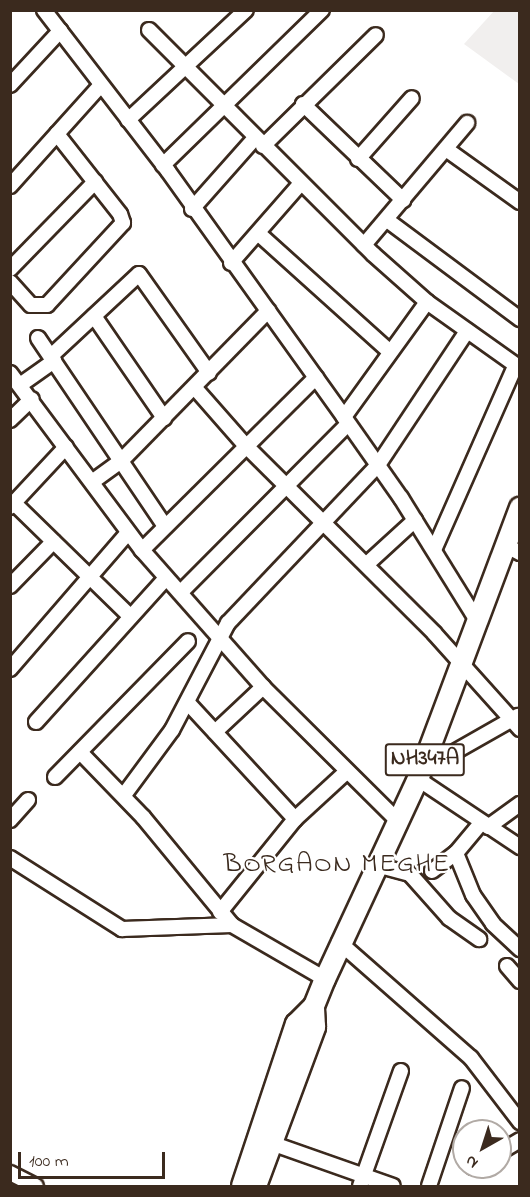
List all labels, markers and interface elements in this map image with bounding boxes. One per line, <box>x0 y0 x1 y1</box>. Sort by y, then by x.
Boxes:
road number: NH347A <box>384 741 466 779</box>
district label: BORGAON MEGHE <box>224 849 450 881</box>
north arrow <box>452 1119 512 1179</box>
scale bar <box>21 1140 168 1178</box>
text: 100 m <box>29 1149 69 1175</box>
text: N <box>460 1149 484 1174</box>

